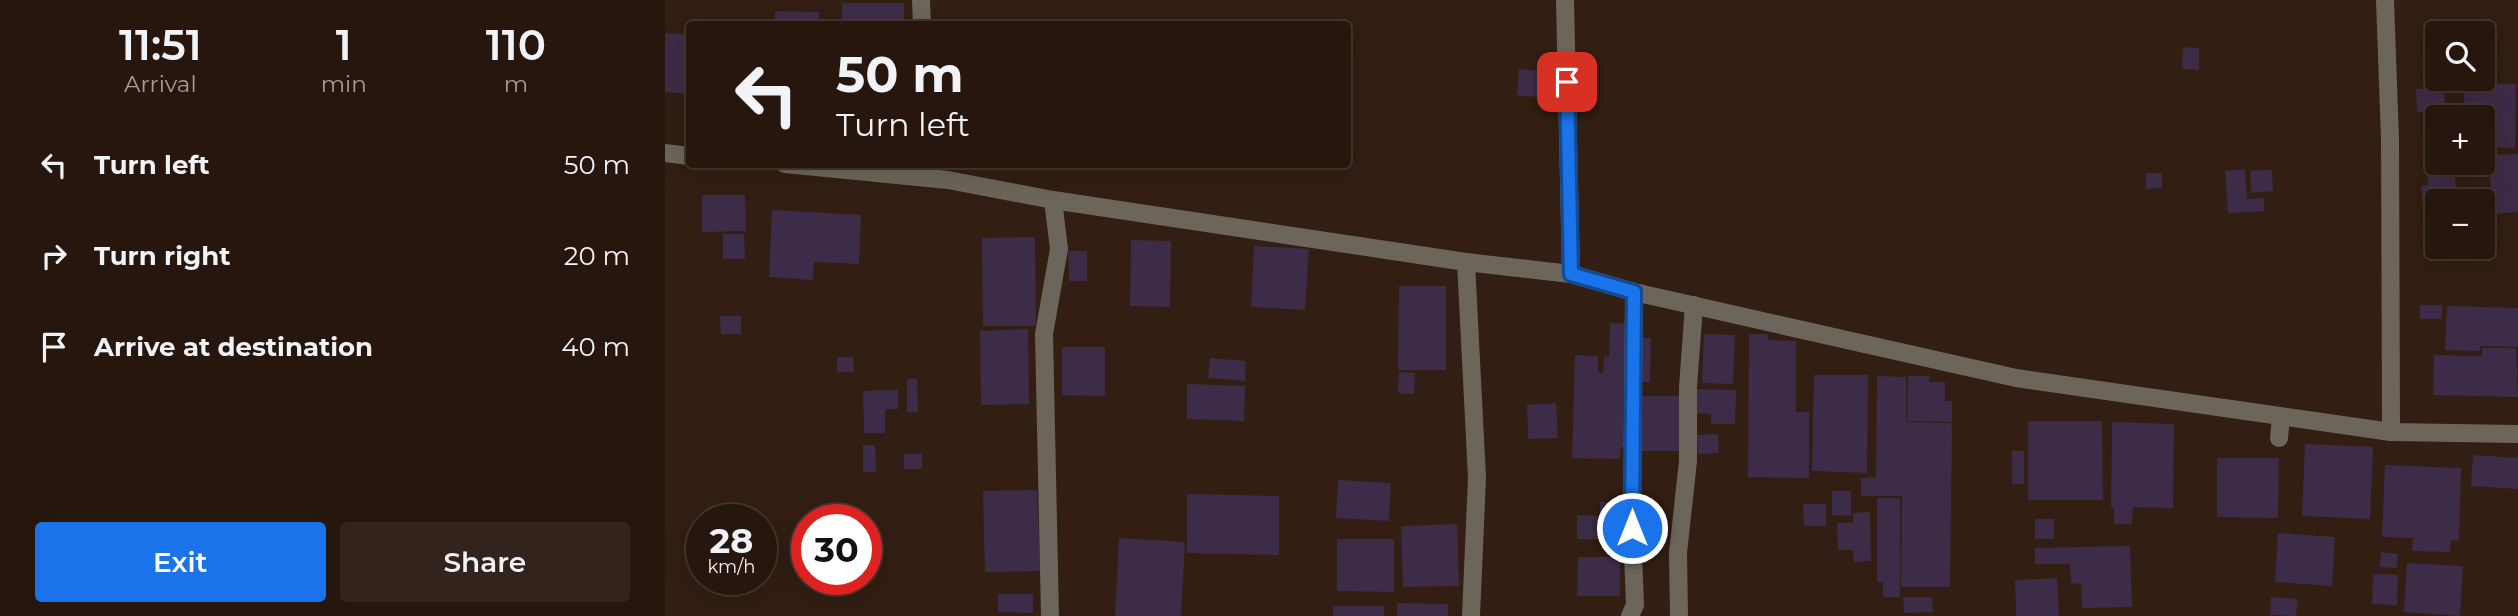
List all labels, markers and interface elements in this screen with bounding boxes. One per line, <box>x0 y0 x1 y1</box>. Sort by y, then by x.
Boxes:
text: 11:51 <box>119 19 202 71</box>
text: 1 <box>336 19 352 71</box>
text: 110 <box>486 19 546 71</box>
map controls <box>2425 21 2495 259</box>
button: search <box>2425 21 2495 91</box>
text: 50 m <box>836 45 964 104</box>
icon: left <box>721 49 812 140</box>
pin <box>1537 52 1597 112</box>
icon: arrive <box>1548 63 1586 101</box>
text: Arrival <box>124 70 197 98</box>
text: min <box>321 70 367 98</box>
text: m <box>504 70 528 98</box>
text: Turn left <box>836 105 970 144</box>
button: + <box>2425 105 2495 175</box>
icon: left <box>35 146 73 184</box>
text: Turn left <box>94 149 210 181</box>
text: 50 m <box>564 149 630 181</box>
button: − <box>2425 189 2495 259</box>
icon: right <box>35 237 73 275</box>
text: Turn right <box>94 240 230 272</box>
text: 20 m <box>564 240 630 272</box>
icon: arrive <box>35 328 73 366</box>
text: Arrive at destination <box>94 331 373 363</box>
text: 40 m <box>561 331 630 363</box>
position arrow <box>1595 491 1669 565</box>
speed limit sign: 30 <box>791 504 882 595</box>
text: 28 <box>710 519 753 562</box>
button: Exit <box>35 522 326 602</box>
button: Share <box>340 522 630 602</box>
text: km/h <box>707 556 756 578</box>

